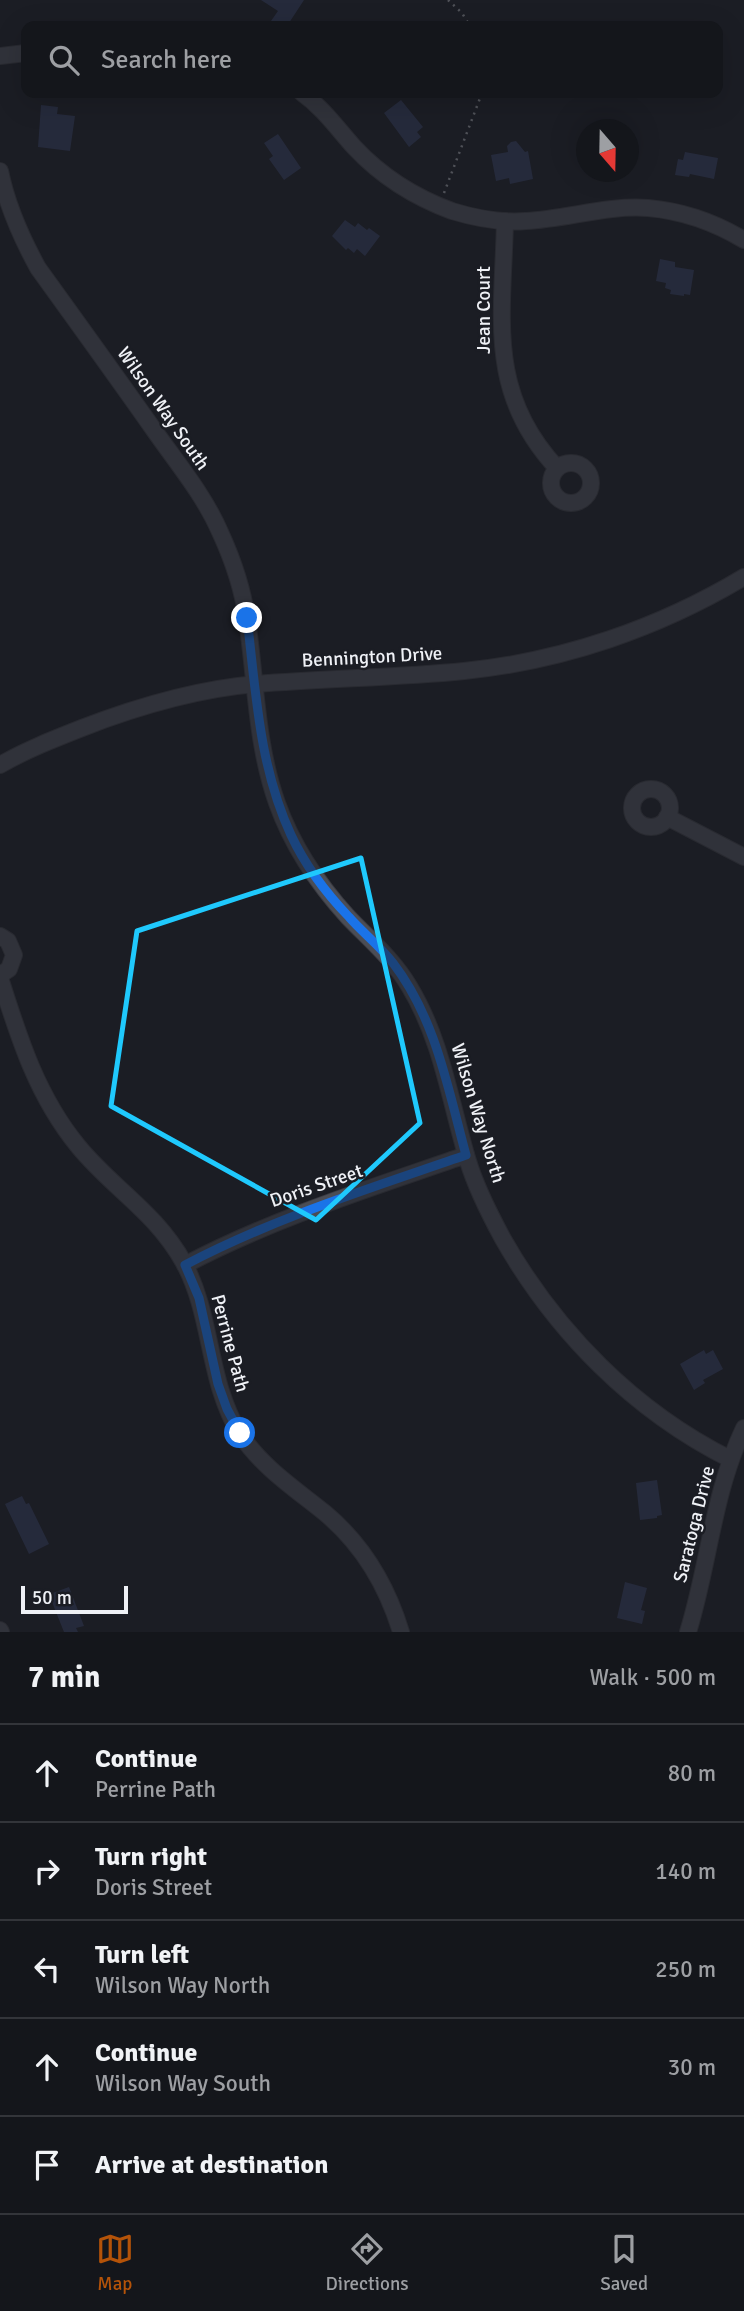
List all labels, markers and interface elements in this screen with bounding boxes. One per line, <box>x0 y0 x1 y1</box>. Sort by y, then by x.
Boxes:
search box <box>21 21 723 98</box>
icon: search <box>45 41 83 79</box>
text: Search here <box>101 44 232 76</box>
north arrow <box>576 119 639 182</box>
street label: Jean Court <box>472 266 496 354</box>
street label: Wilson Way South <box>112 342 215 475</box>
route end <box>231 602 262 633</box>
street label: Bennington Drive <box>301 641 443 673</box>
street label: Wilson Way North <box>445 1041 511 1186</box>
street label: Doris Street <box>267 1159 366 1213</box>
street label: Perrine Path <box>205 1292 255 1395</box>
route start <box>224 1417 255 1448</box>
street label: Saratoga Drive <box>668 1464 720 1585</box>
scale bar <box>21 1583 128 1615</box>
text: 50 m <box>32 1586 72 1610</box>
text: 7 min <box>28 1659 100 1696</box>
text: Walk · 500 m <box>590 1663 716 1692</box>
text: Continue <box>95 1743 197 1775</box>
icon: ahead <box>28 1754 66 1792</box>
text: 80 m <box>668 1759 716 1788</box>
text: Perrine Path <box>95 1775 216 1804</box>
text: Turn right <box>95 1841 207 1873</box>
icon: right <box>28 1852 66 1890</box>
text: 140 m <box>655 1857 716 1886</box>
text: Doris Street <box>95 1873 212 1902</box>
text: Turn left <box>95 1939 189 1971</box>
icon: left <box>28 1950 66 1988</box>
text: 250 m <box>655 1955 716 1984</box>
text: Wilson Way North <box>95 1971 270 2000</box>
text: Continue <box>95 2037 197 2069</box>
icon: ahead <box>28 2048 66 2086</box>
text: 30 m <box>668 2053 716 2082</box>
text: Wilson Way South <box>95 2069 271 2098</box>
icon: arrive <box>28 2146 66 2184</box>
text: Arrive at destination <box>95 2149 328 2181</box>
tab: Map <box>96 2230 134 2296</box>
tab: Directions <box>326 2230 409 2296</box>
tab: Saved <box>600 2230 648 2296</box>

